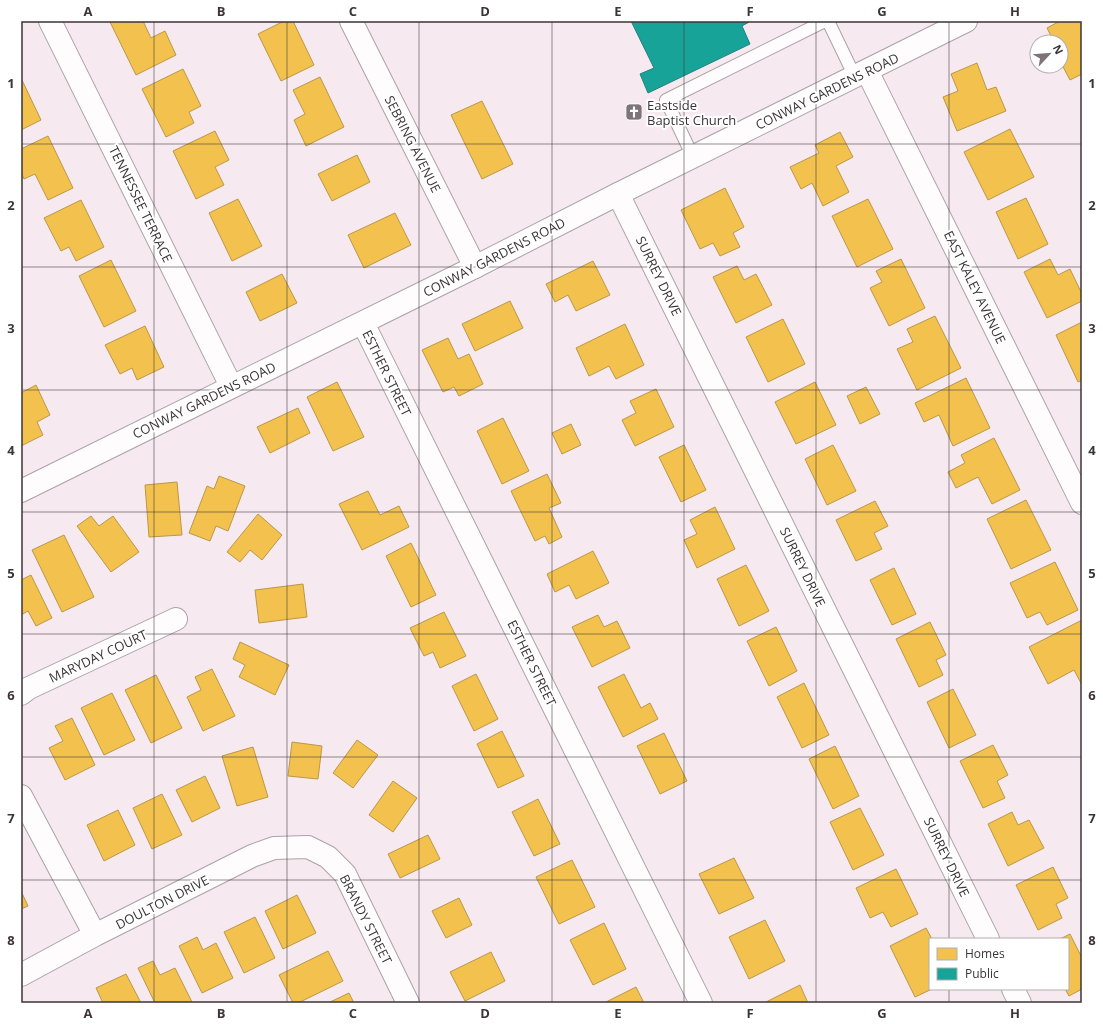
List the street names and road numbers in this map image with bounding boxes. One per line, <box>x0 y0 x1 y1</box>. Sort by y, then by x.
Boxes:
street label: CONWAY GARDENS ROAD <box>752 48 902 134</box>
street label: SEBRING AVENUE <box>381 92 445 196</box>
street label: TENNESSEE TERRACE <box>105 143 177 265</box>
street label: CONWAY GARDENS ROAD <box>420 213 568 301</box>
street label: EAST KALEY AVENUE <box>940 227 1010 347</box>
street label: SURREY DRIVE <box>632 233 686 319</box>
street label: ESTHER STREET <box>358 327 416 420</box>
street label: CONWAY GARDENS ROAD <box>129 357 279 443</box>
street label: SURREY DRIVE <box>776 524 830 610</box>
street label: ESTHER STREET <box>503 617 561 710</box>
street label: MARYDAY COURT <box>46 625 151 687</box>
street label: SURREY DRIVE <box>920 814 974 900</box>
street label: DOULTON DRIVE <box>112 871 212 933</box>
street label: BRANDY STREET <box>336 871 397 968</box>

